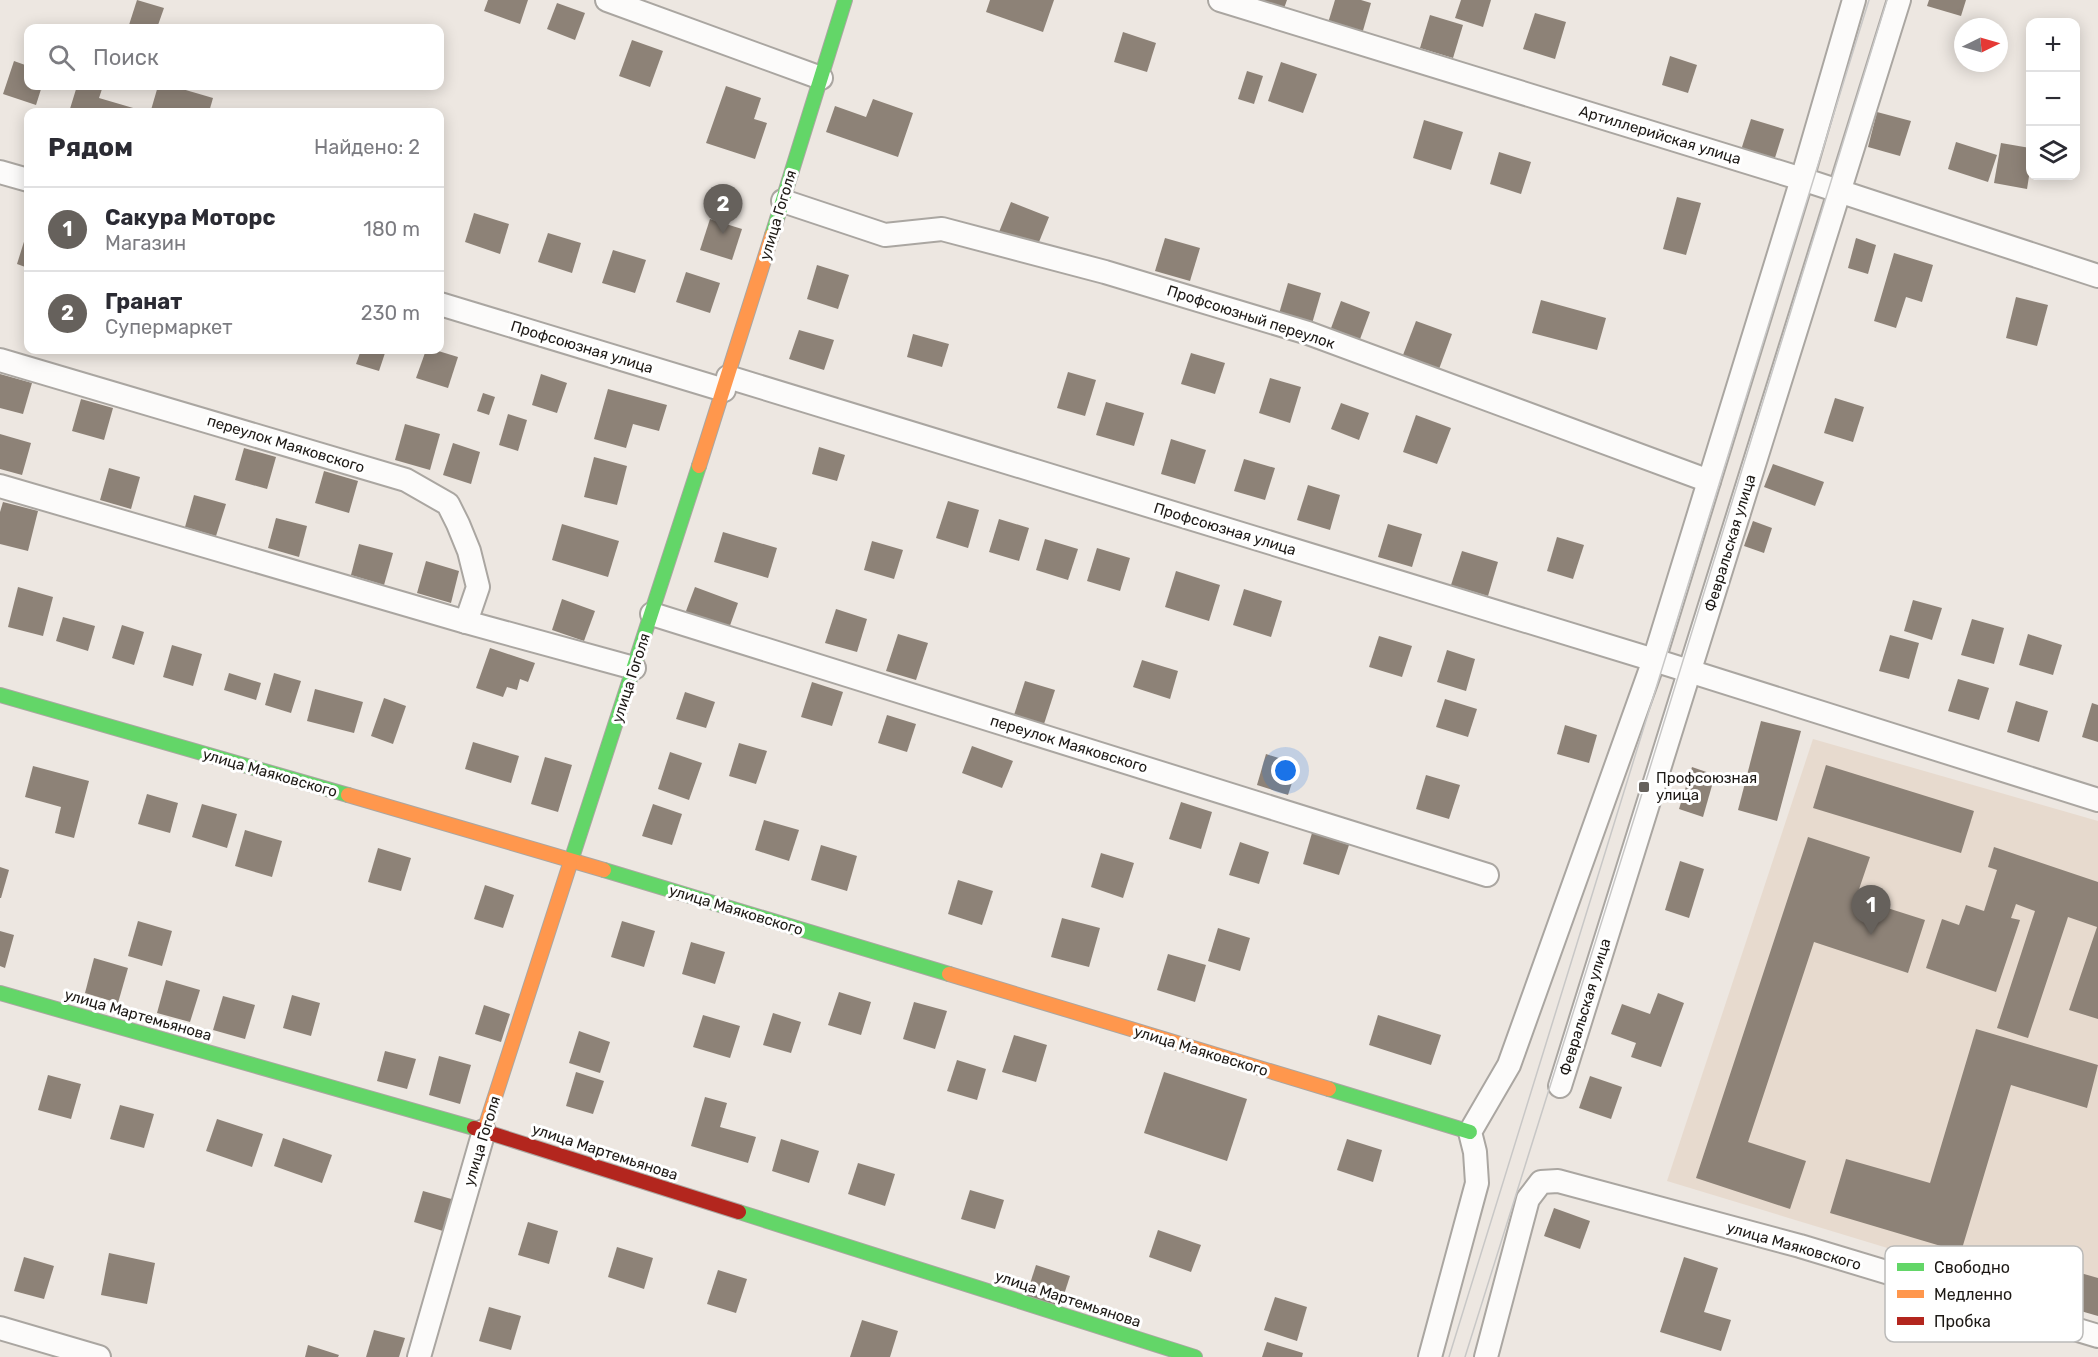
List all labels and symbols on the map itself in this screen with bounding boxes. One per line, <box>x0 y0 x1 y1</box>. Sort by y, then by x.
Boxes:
north arrow <box>1954 18 2008 72</box>
street label: Артиллерийская улица <box>1577 102 1743 168</box>
street label: улица Гоголя <box>756 168 800 262</box>
pin: 2 <box>704 184 742 234</box>
street label: Профсоюзный переулок <box>1165 281 1337 353</box>
street label: Профсоюзная улица <box>509 317 655 377</box>
street label: переулок Маяковского <box>205 411 367 477</box>
street label: Февральская улица <box>1701 472 1759 614</box>
street label: Профсоюзная улица <box>1152 499 1298 559</box>
street label: улица Гоголя <box>608 631 654 725</box>
street label: переулок Маяковского <box>988 711 1150 777</box>
street label: улица Маяковского <box>201 745 339 801</box>
your location <box>1271 756 1300 785</box>
place label: Профсоюзная улица <box>1656 769 1757 804</box>
marker: Профсоюзная улица <box>1637 780 1651 794</box>
street label: улица Маяковского <box>667 881 805 939</box>
pin: 1 <box>1852 886 1890 935</box>
street label: Февральская улица <box>1556 936 1614 1078</box>
street label: улица Мартемьянова <box>62 985 214 1045</box>
street label: улица Маяковского <box>1132 1022 1270 1080</box>
street label: улица Гоголя <box>460 1094 504 1188</box>
street label: улица Мартемьянова <box>530 1120 680 1184</box>
street label: улица Маяковского <box>1725 1218 1863 1274</box>
legend <box>1885 1246 2083 1342</box>
text: Свободно <box>1934 1258 2010 1277</box>
street label: улица Мартемьянова <box>993 1267 1143 1331</box>
text: Медленно <box>1934 1285 2012 1304</box>
text: Пробка <box>1934 1312 1991 1331</box>

